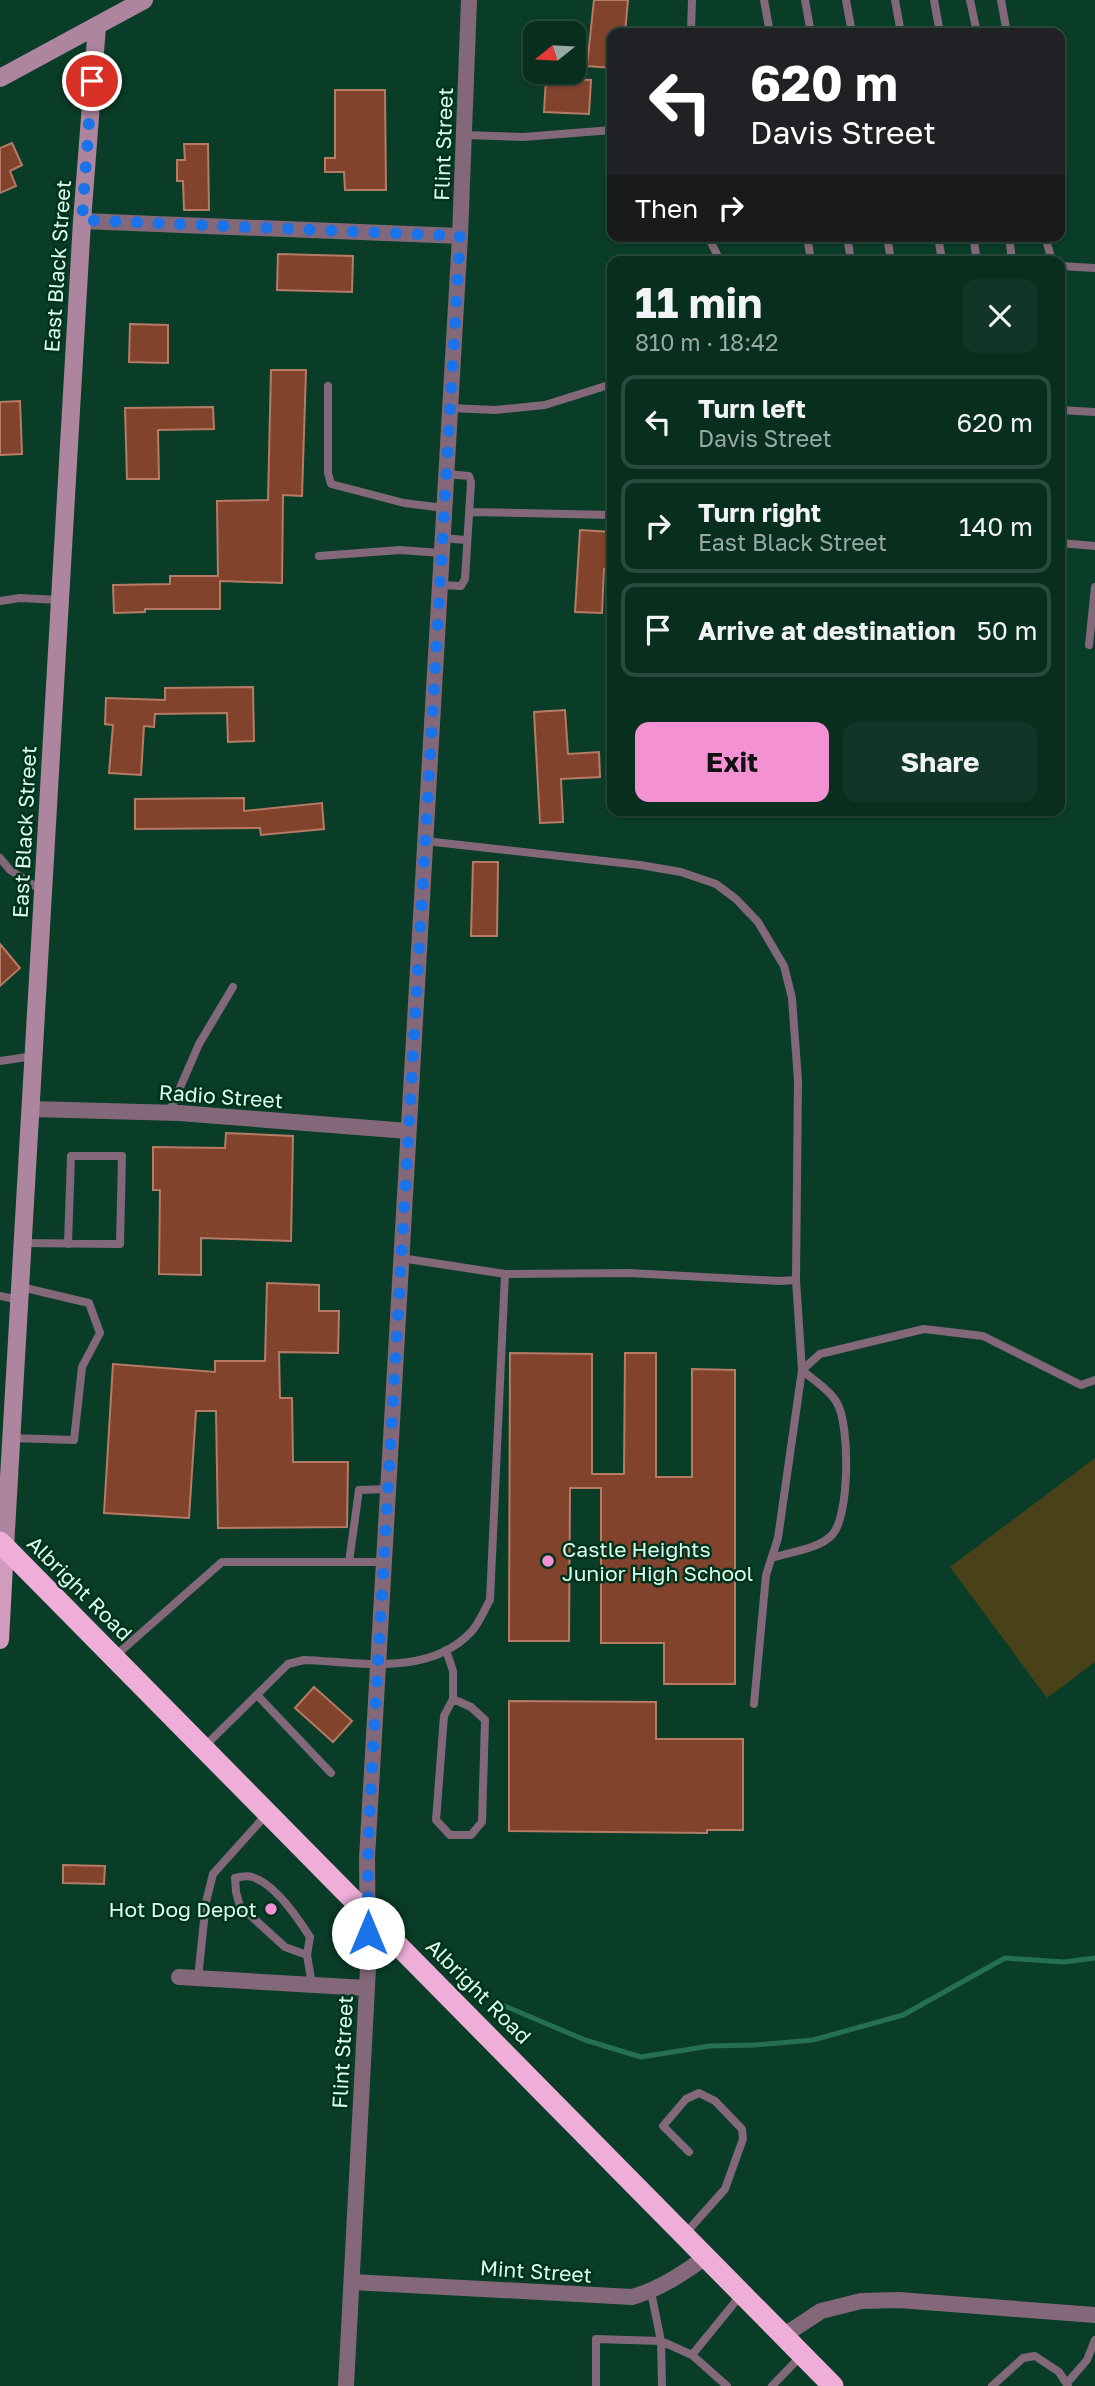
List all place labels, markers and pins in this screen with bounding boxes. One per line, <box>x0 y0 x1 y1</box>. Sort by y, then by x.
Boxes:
pin <box>62 51 122 111</box>
place label: Castle Heights Junior High School <box>562 1536 753 1586</box>
marker: Castle Heights Junior High School <box>540 1553 556 1569</box>
place label: Hot Dog Depot <box>109 1896 257 1922</box>
marker: Hot Dog Depot <box>263 1901 279 1917</box>

